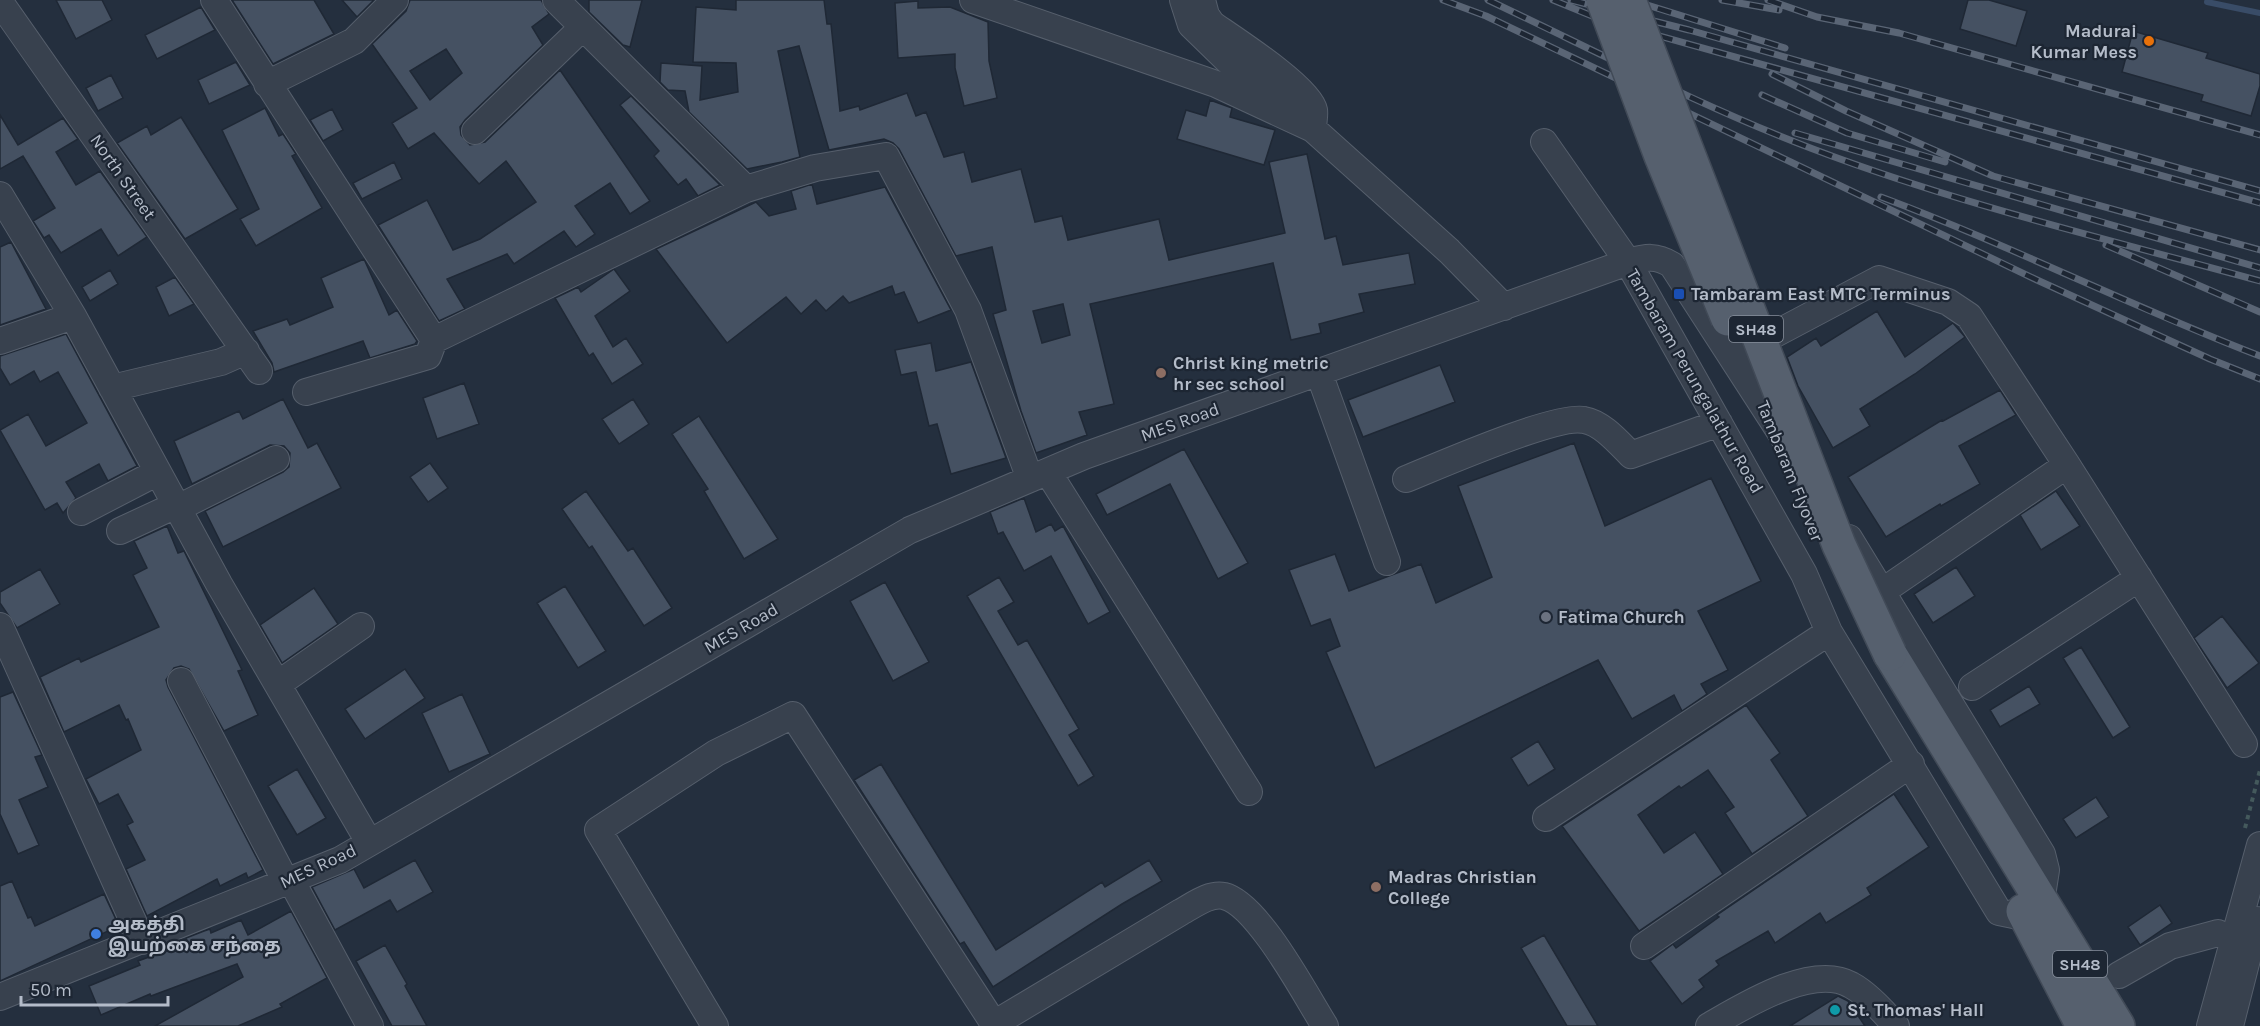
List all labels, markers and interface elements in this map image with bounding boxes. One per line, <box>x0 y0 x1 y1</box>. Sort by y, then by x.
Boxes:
place label: Madurai Kumar Mess <box>2030 20 2137 63</box>
marker: Madurai Kumar Mess <box>2142 34 2156 48</box>
street label: North Street <box>85 130 161 224</box>
street label: Tambaram Perungalathur Road <box>1622 265 1768 497</box>
place label: Tambaram East MTC Terminus <box>1691 283 1950 305</box>
marker: Tambaram East MTC Terminus <box>1672 287 1686 301</box>
road number: SH48 <box>1729 316 1783 342</box>
place label: Christ king metric hr sec school <box>1173 352 1329 395</box>
marker: Christ king metric hr sec school <box>1154 366 1168 380</box>
street label: Tambaram Flyover <box>1752 397 1828 545</box>
street label: MES Road <box>1138 398 1222 446</box>
street label: MES Road <box>700 598 782 658</box>
place label: Fatima Church <box>1558 606 1685 628</box>
marker: Fatima Church <box>1539 610 1553 624</box>
street label: MES Road <box>276 839 360 893</box>
place label: Madras Christian College <box>1388 866 1537 909</box>
marker: Madras Christian College <box>1369 880 1383 894</box>
place label: அகத்தி இயற்கை சந்தை <box>108 913 281 957</box>
marker: அகத்தி இயற்கை சந்தை <box>89 927 103 941</box>
road number: SH48 <box>2053 951 2107 977</box>
scale bar <box>21 969 168 1007</box>
text: 50 m <box>30 979 72 1001</box>
place label: St. Thomas' Hall <box>1847 999 1984 1021</box>
marker: St. Thomas' Hall <box>1828 1003 1842 1017</box>

